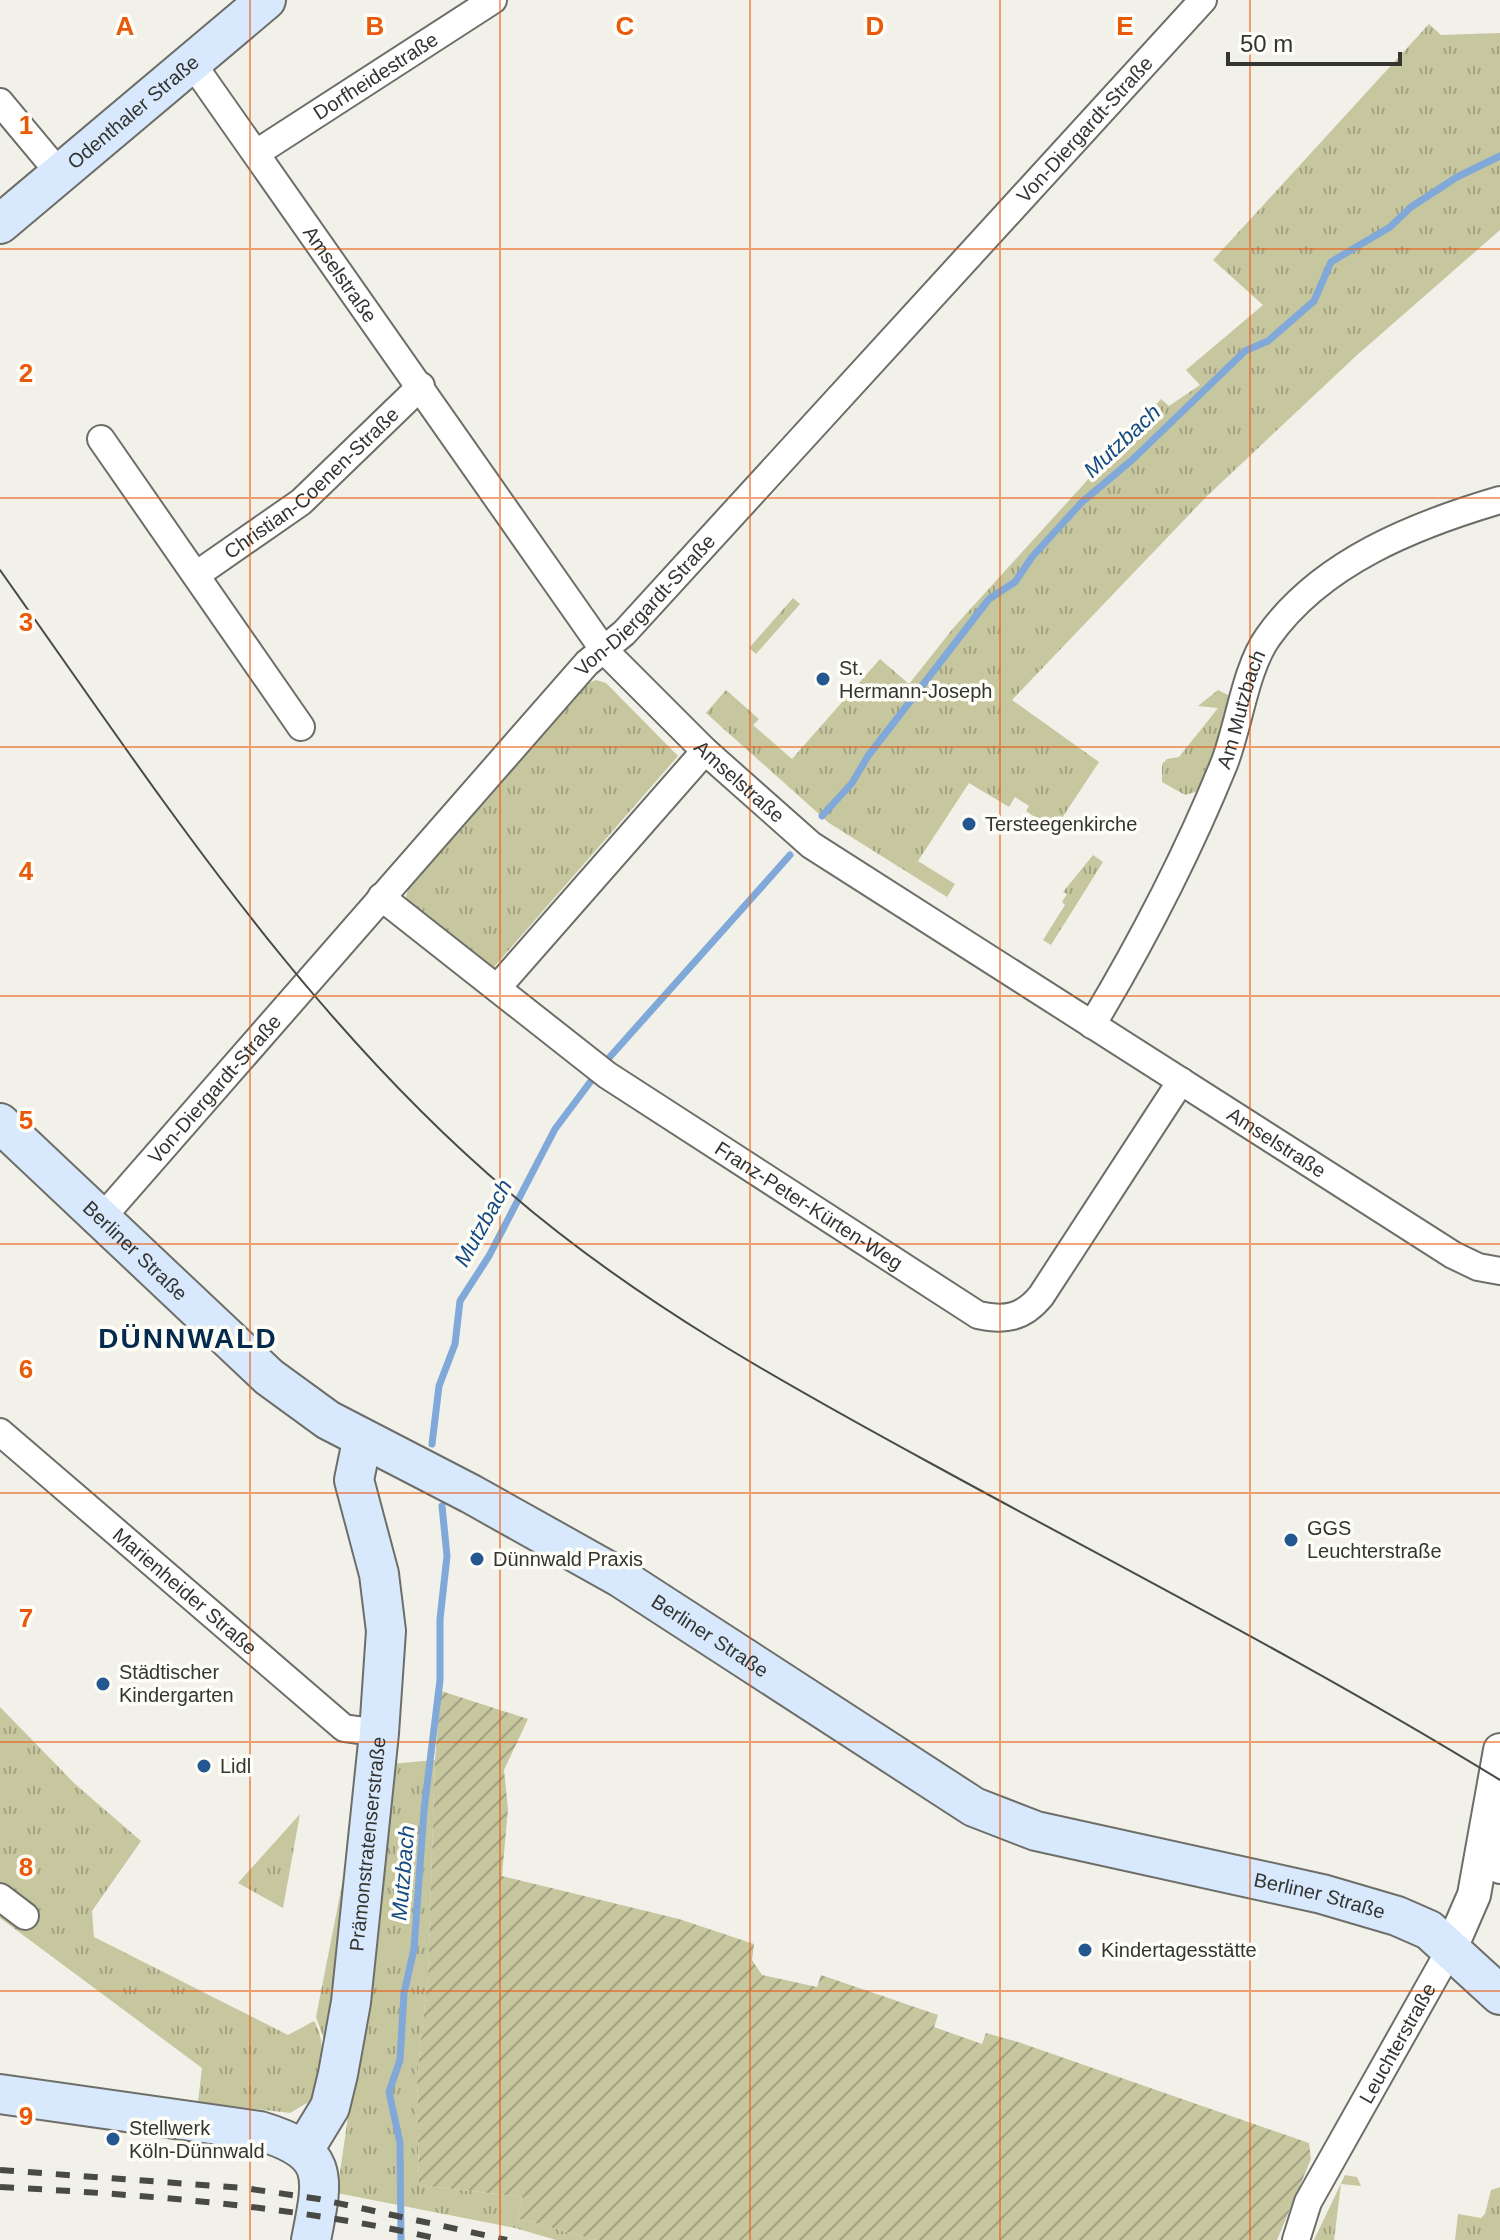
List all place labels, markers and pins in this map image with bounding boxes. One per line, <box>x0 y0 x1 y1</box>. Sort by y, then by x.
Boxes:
place label: St. Hermann-Joseph <box>839 657 992 702</box>
marker: St. Hermann-Joseph <box>814 670 832 688</box>
place label: Tersteegenkirche <box>985 813 1137 835</box>
marker: Tersteegenkirche <box>960 815 978 833</box>
place label: GGS Leuchterstraße <box>1307 1517 1442 1562</box>
marker: GGS Leuchterstraße <box>1282 1531 1300 1549</box>
place label: Dünnwald Praxis <box>493 1548 643 1570</box>
marker: Dünnwald Praxis <box>468 1550 486 1568</box>
place label: Städtischer Kindergarten <box>119 1661 234 1706</box>
marker: Städtischer Kindergarten <box>94 1675 112 1693</box>
place label: Lidl <box>220 1755 251 1777</box>
marker: Lidl <box>195 1757 213 1775</box>
place label: Kindertagesstätte <box>1101 1939 1257 1961</box>
marker: Kindertagesstätte <box>1076 1941 1094 1959</box>
place label: Stellwerk Köln-Dünnwald <box>129 2117 265 2162</box>
marker: Stellwerk Köln-Dünnwald <box>104 2130 122 2148</box>

